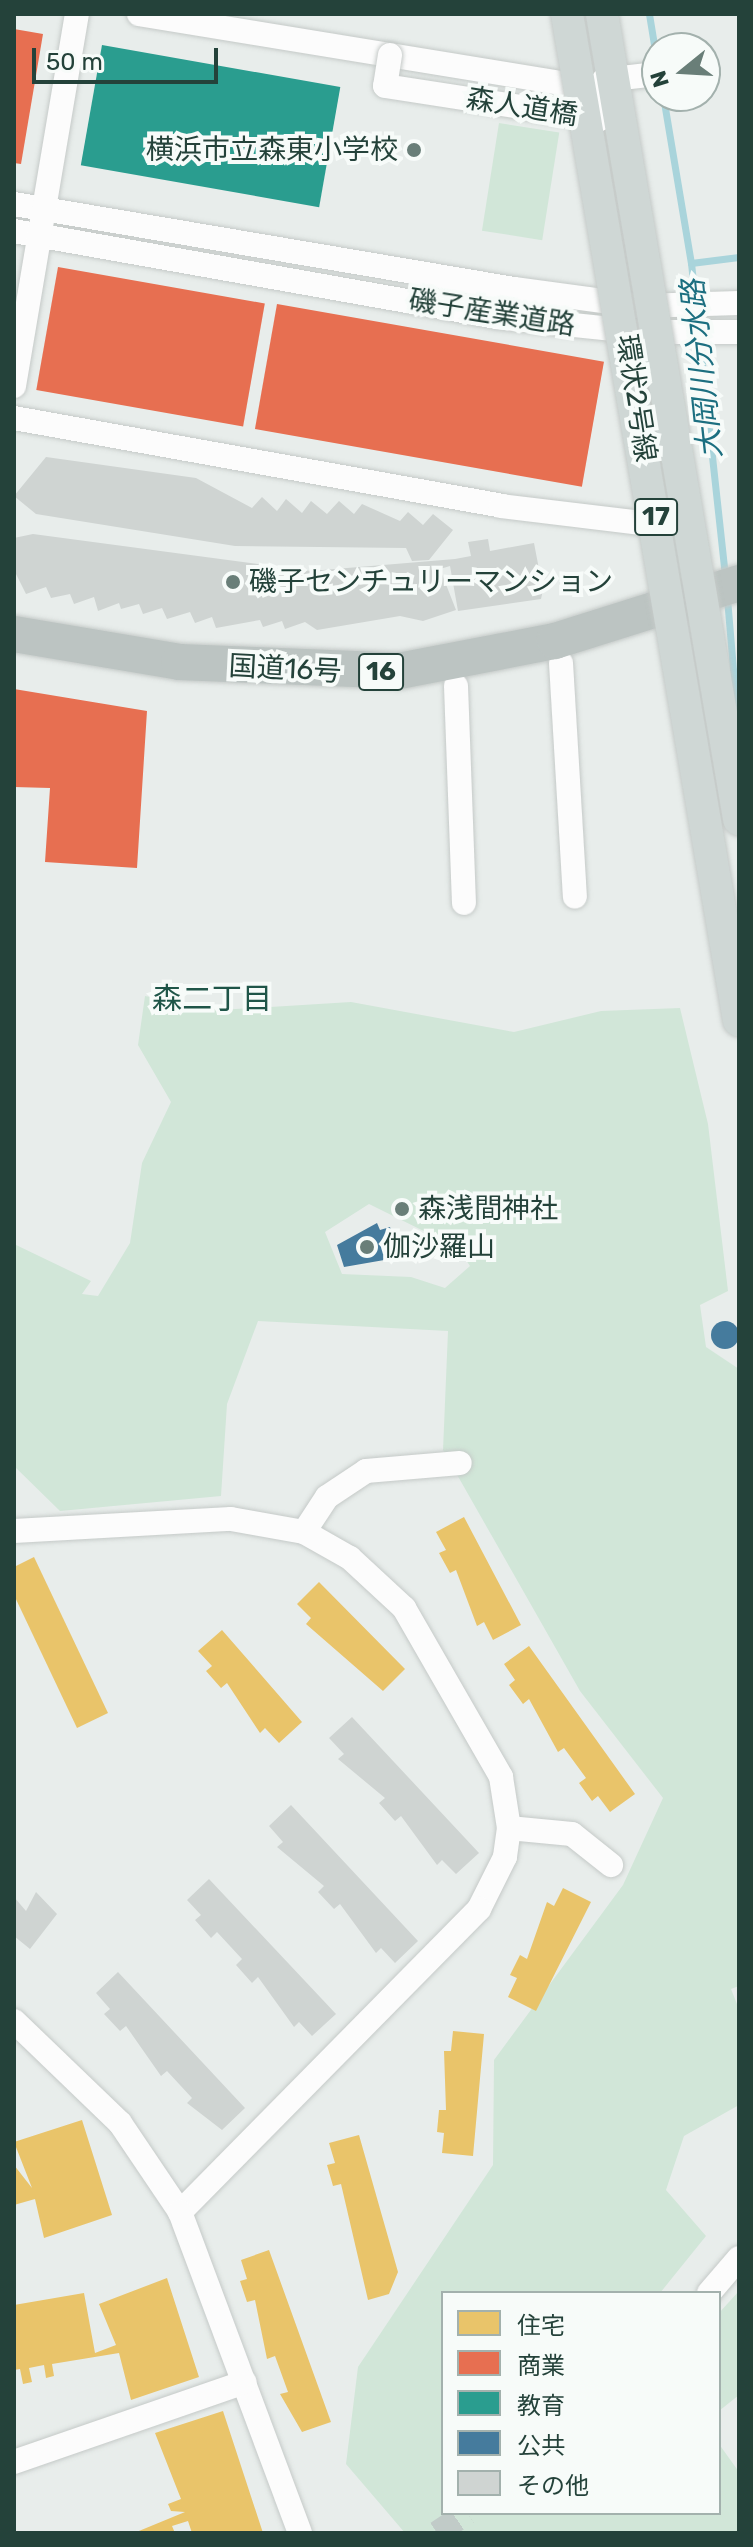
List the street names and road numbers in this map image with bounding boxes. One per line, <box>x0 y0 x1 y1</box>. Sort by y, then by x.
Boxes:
street label: 森人道橋 <box>464 82 580 132</box>
street label: 磯子産業道路 <box>406 283 578 343</box>
street label: 環状2号線 <box>609 332 663 464</box>
road number: 17 <box>634 495 678 539</box>
street label: 国道16号 <box>228 649 342 689</box>
road number: 16 <box>357 650 405 694</box>

